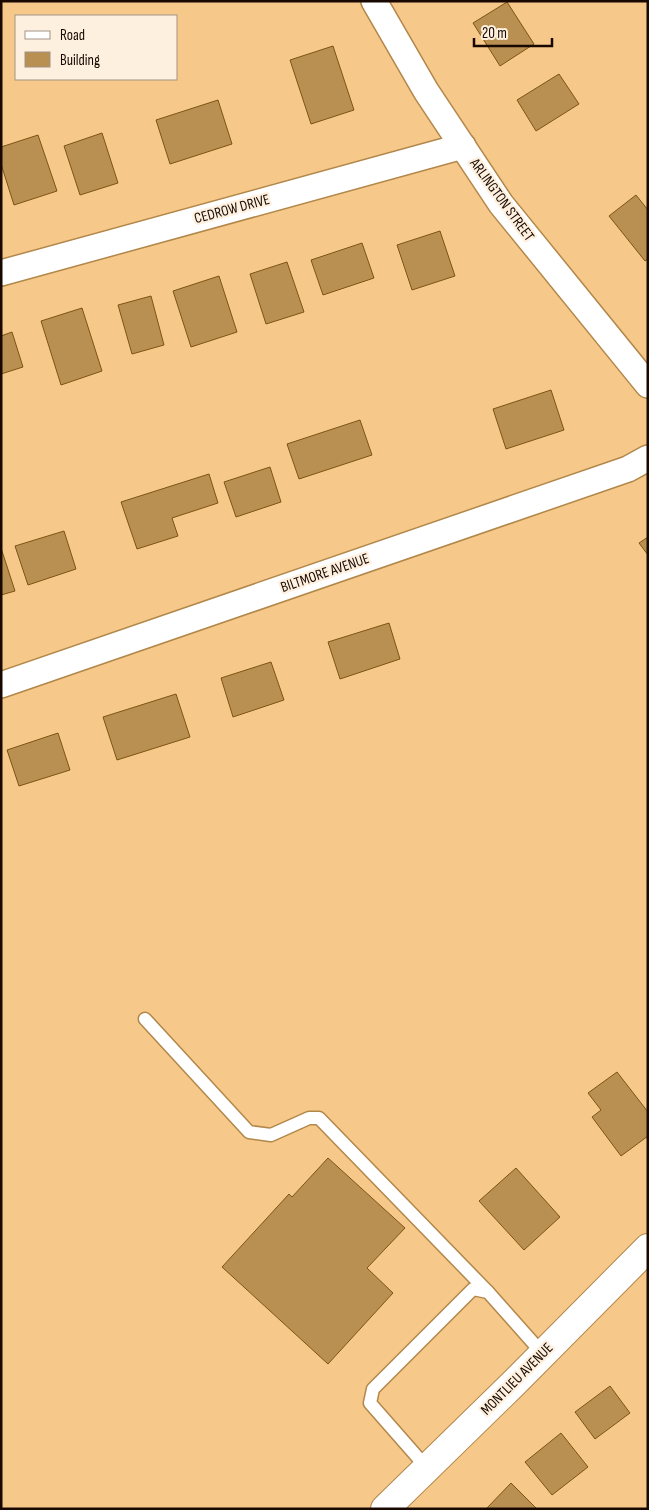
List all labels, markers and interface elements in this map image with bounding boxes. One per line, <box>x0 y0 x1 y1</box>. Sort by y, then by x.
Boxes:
legend <box>15 15 178 80</box>
scale bar <box>474 15 552 47</box>
text: 20 m <box>482 24 507 43</box>
text: Road <box>60 26 85 45</box>
text: Building <box>60 51 100 70</box>
street label: ARLINGTON STREET <box>465 154 538 245</box>
street label: CEDROW DRIVE <box>192 190 272 228</box>
street label: BILTMORE AVENUE <box>278 549 372 597</box>
street label: MONTLIEU AVENUE <box>477 1339 557 1419</box>

